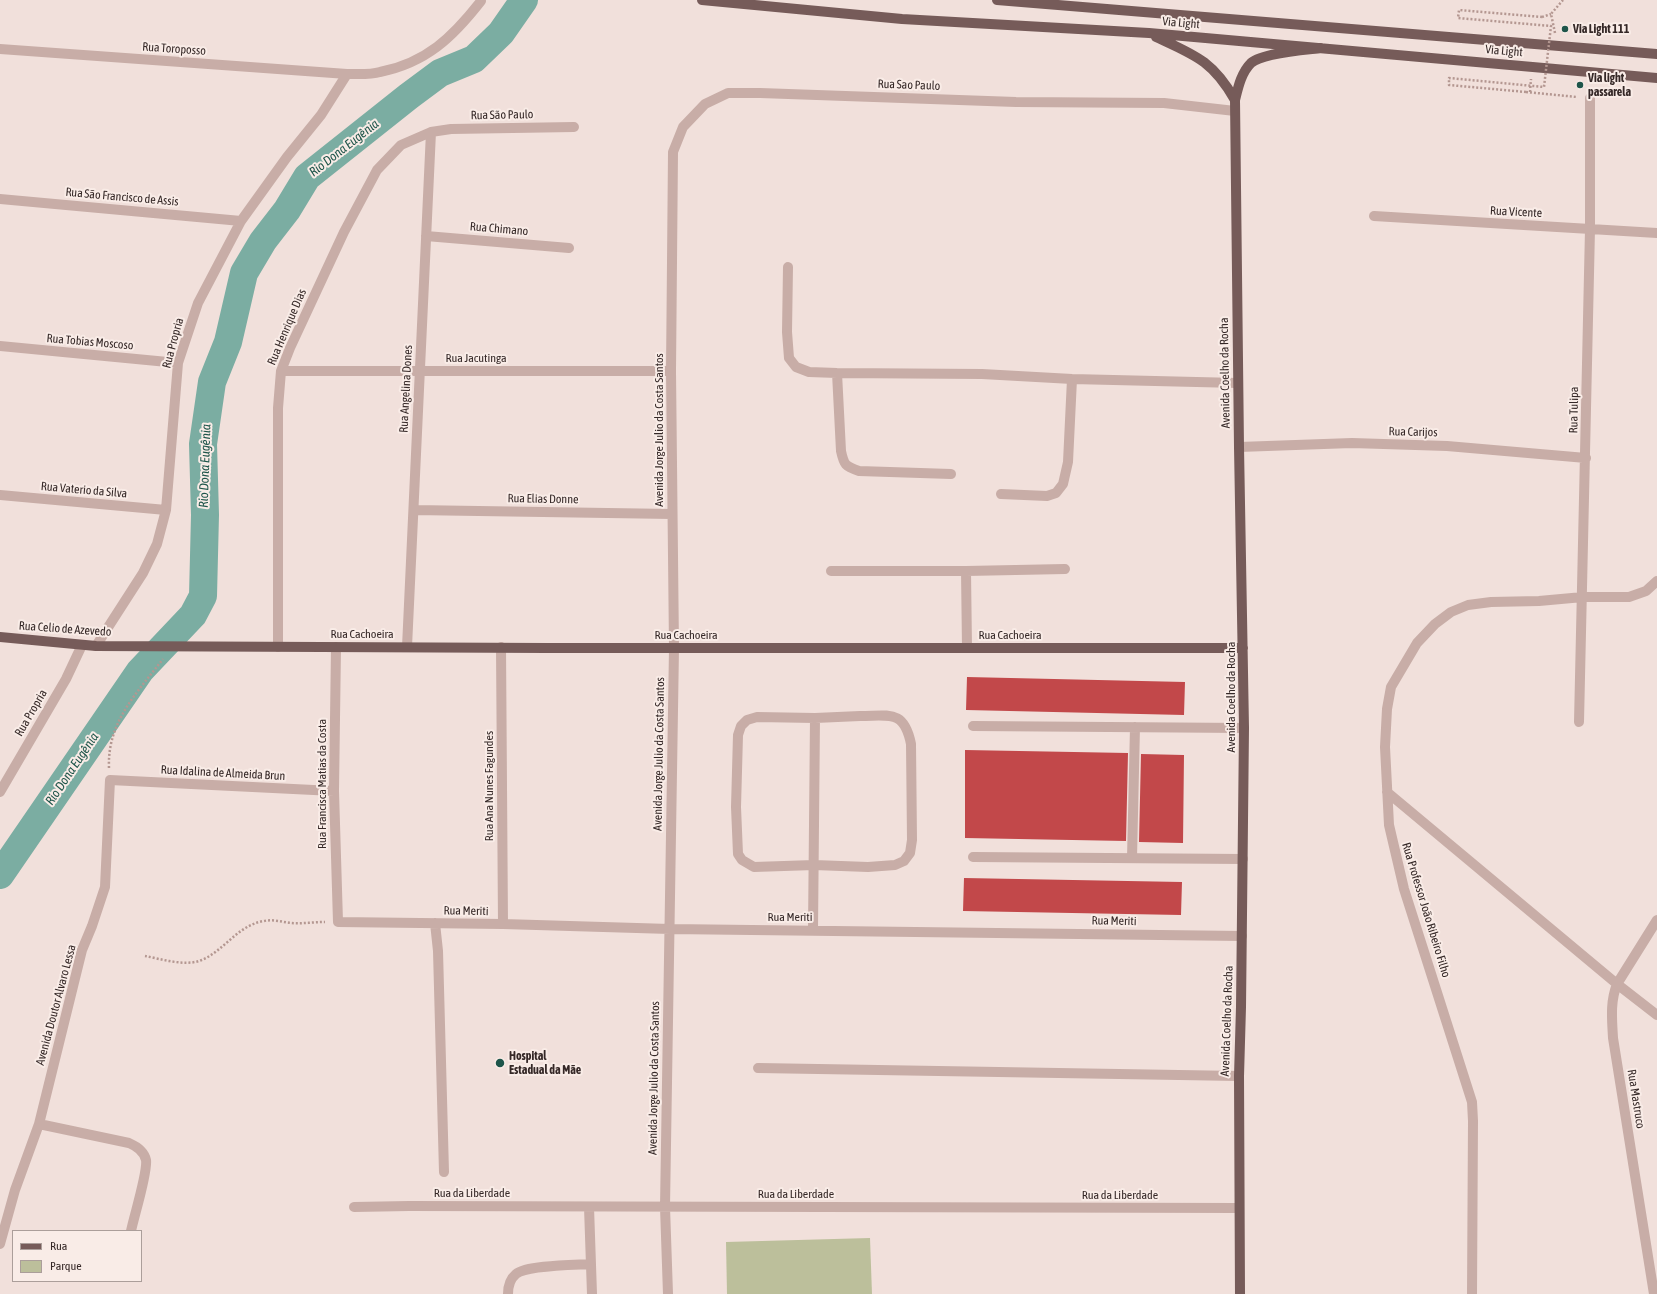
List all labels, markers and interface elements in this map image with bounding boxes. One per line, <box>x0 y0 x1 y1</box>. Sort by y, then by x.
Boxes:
street label: Via Light <box>1162 14 1200 32</box>
place label: Via Light 111 <box>1573 22 1629 36</box>
marker: Via Light 111 <box>1560 24 1570 34</box>
street label: Rua Toroposso <box>142 40 206 58</box>
street label: Via Light <box>1485 42 1523 60</box>
place label: Via light passarela <box>1588 71 1631 99</box>
street label: Rua Sao Paulo <box>877 77 941 93</box>
marker: Via light passarela <box>1575 80 1585 90</box>
street label: Rua São Paulo <box>471 107 533 123</box>
water label: Rio Dona Eugênia <box>306 116 382 180</box>
street label: Rua São Francisco de Assis <box>65 185 179 209</box>
street label: Rua Vicente <box>1490 203 1542 221</box>
street label: Rua Chimano <box>469 219 529 239</box>
street label: Rua Henrique Dias <box>264 287 310 367</box>
street label: Rua Propria <box>159 316 187 370</box>
street label: Avenida Coelho da Rocha <box>1217 317 1233 429</box>
street label: Rua Tobias Moscoso <box>46 331 134 353</box>
street label: Rua Angelina Dones <box>397 345 415 433</box>
street label: Rua Jacutinga <box>445 351 507 365</box>
street label: Avenida Jorge Julio da Costa Santos <box>652 353 666 507</box>
street label: Rua Tulipa <box>1566 387 1582 433</box>
water label: Rio Dona Eugênia <box>196 424 214 508</box>
street label: Rua Carijos <box>1388 424 1438 440</box>
street label: Rua Vaterio da Silva <box>40 479 128 501</box>
street label: Rua Elias Donne <box>507 491 579 507</box>
street label: Rua Celio de Azevedo <box>18 619 112 639</box>
street label: Rua Cachoeira <box>331 627 393 641</box>
street label: Rua Cachoeira <box>655 628 717 642</box>
street label: Rua Cachoeira <box>979 628 1041 642</box>
street label: Avenida Coelho da Rocha <box>1224 642 1238 752</box>
street label: Avenida Jorge Julio da Costa Santos <box>650 677 668 831</box>
street label: Rua Propria <box>12 687 50 739</box>
street label: Rua Francisca Matias da Costa <box>315 719 329 849</box>
water label: Rio Dona Eugênia <box>42 730 102 808</box>
street label: Rua Ana Nunes Fagundes <box>482 731 496 841</box>
street label: Rua Idalina de Almeida Brun <box>160 763 286 783</box>
street label: Rua Professor João Ribeiro Filho <box>1399 841 1453 979</box>
street label: Rua Meriti <box>443 903 489 919</box>
street label: Rua Meriti <box>767 910 813 924</box>
street label: Rua Meriti <box>1091 913 1137 929</box>
street label: Avenida Doutor Alvaro Lessa <box>33 943 79 1067</box>
street label: Avenida Coelho da Rocha <box>1218 965 1236 1077</box>
street label: Avenida Jorge Julio da Costa Santos <box>645 1001 663 1155</box>
place label: Hospital Estadual da Mãe <box>509 1049 581 1077</box>
marker: Hospital Estadual da Mãe <box>494 1057 506 1069</box>
street label: Rua Mastruco <box>1624 1068 1648 1130</box>
street label: Rua da Liberdade <box>434 1186 510 1200</box>
street label: Rua da Liberdade <box>758 1187 834 1201</box>
street label: Rua da Liberdade <box>1082 1188 1158 1202</box>
legend <box>12 1230 142 1282</box>
text: Rua <box>50 1239 67 1253</box>
text: Parque <box>50 1259 82 1273</box>

